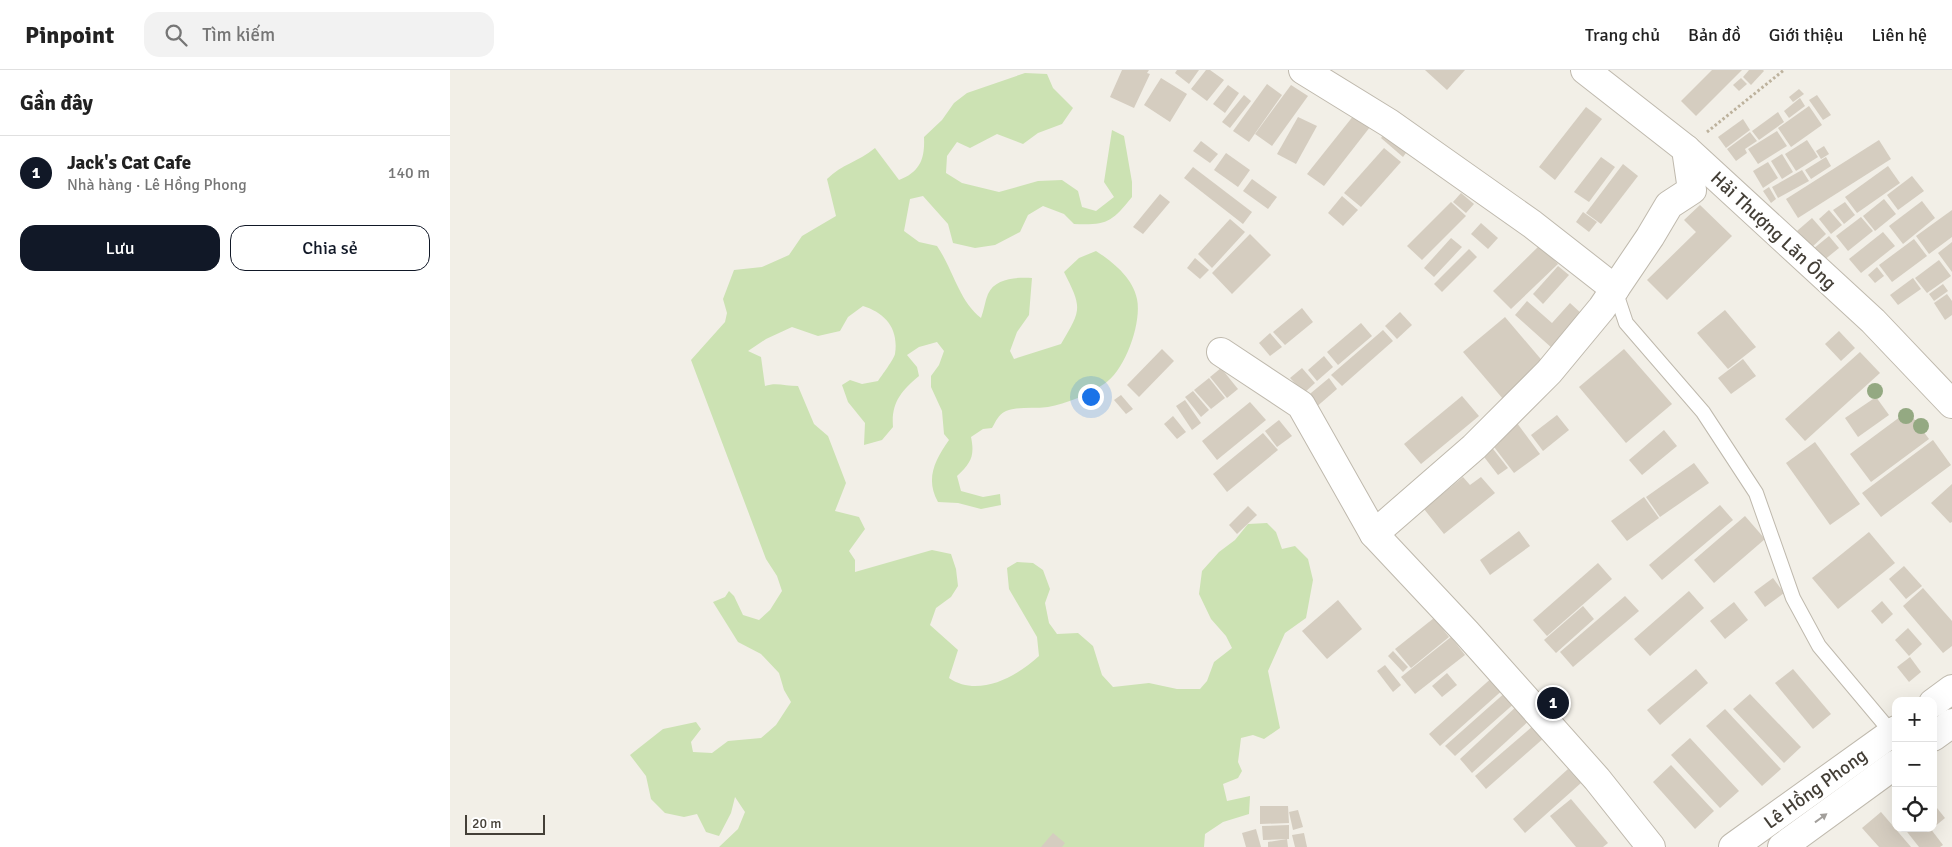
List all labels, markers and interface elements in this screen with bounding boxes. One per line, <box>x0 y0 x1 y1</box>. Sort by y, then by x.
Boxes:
search box <box>144 12 494 57</box>
text: Pinpoint <box>25 20 114 50</box>
icon: search <box>162 21 190 49</box>
text: Tìm kiếm <box>202 23 275 47</box>
text: Trang chủ <box>1585 24 1660 46</box>
text: Bản đồ <box>1688 24 1741 46</box>
text: Giới thiệu <box>1769 24 1843 46</box>
text: Liên hệ <box>1871 24 1927 46</box>
text: Gần đây <box>20 90 93 116</box>
text: Jack's Cat Cafe <box>67 151 191 175</box>
text: 1 <box>32 163 40 183</box>
text: 140 m <box>388 163 430 183</box>
street label: Hải Thượng Lãn Ông <box>1705 166 1841 295</box>
text: Nhà hàng · Lê Hồng Phong <box>67 175 247 195</box>
button: Lưu <box>20 225 220 271</box>
button: Chia sẻ <box>230 225 430 271</box>
your location <box>1078 384 1104 410</box>
pin: 1 <box>1537 684 1569 722</box>
map controls <box>1892 697 1937 832</box>
button: + <box>1892 697 1937 742</box>
button: − <box>1892 742 1937 787</box>
street label: Lê Hồng Phong <box>1759 743 1872 834</box>
button: locate <box>1892 787 1937 832</box>
scale bar <box>465 812 545 835</box>
one-way arrow <box>1814 813 1828 823</box>
text: 20 m <box>472 815 501 832</box>

